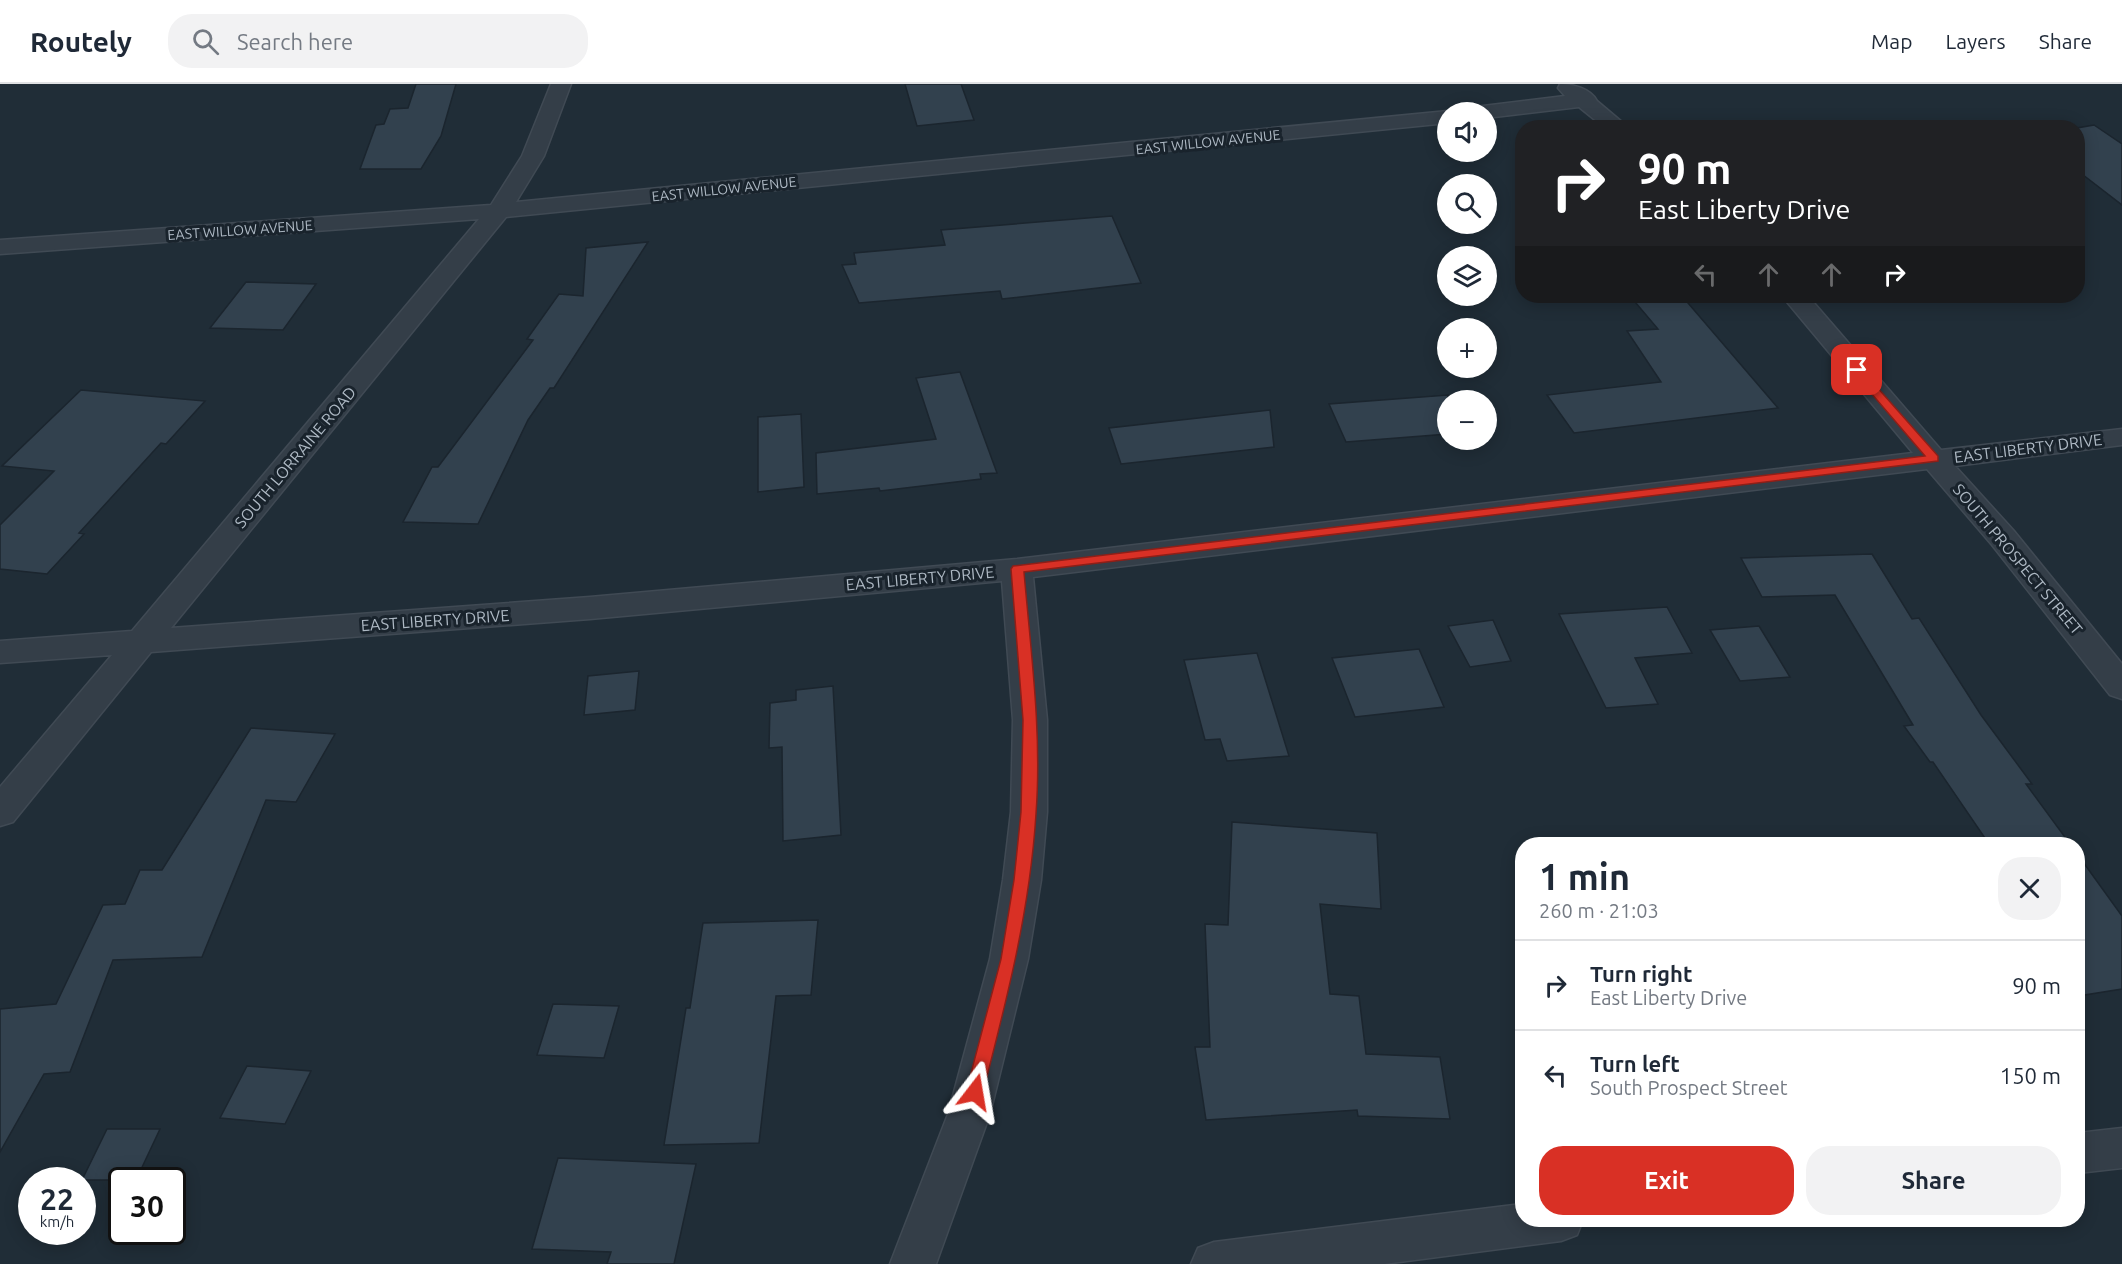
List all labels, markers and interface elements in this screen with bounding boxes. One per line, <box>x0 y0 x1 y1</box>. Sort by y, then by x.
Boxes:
search box <box>168 14 588 68</box>
icon: search <box>189 25 222 58</box>
text: Routely <box>30 26 132 57</box>
text: Search here <box>237 29 353 54</box>
text: Map <box>1871 29 1912 53</box>
text: Layers <box>1945 29 2006 53</box>
text: Share <box>2039 29 2092 53</box>
map controls <box>1437 102 1497 450</box>
button: sound <box>1437 102 1497 162</box>
street label: EAST WILLOW AVENUE <box>1135 126 1281 158</box>
icon: right <box>1539 144 1617 222</box>
text: 90 m <box>1638 145 1732 192</box>
street label: EAST WILLOW AVENUE <box>651 173 797 205</box>
button: search <box>1437 174 1497 234</box>
text: East Liberty Drive <box>1638 194 1850 224</box>
street label: EAST WILLOW AVENUE <box>167 217 313 243</box>
button: layers <box>1437 246 1497 306</box>
icon: left <box>1689 258 1722 291</box>
icon: ahead <box>1752 258 1785 291</box>
icon: ahead <box>1815 258 1848 291</box>
icon: right <box>1878 258 1911 291</box>
button: + <box>1437 318 1497 378</box>
pin <box>1831 344 1882 395</box>
icon: arrive <box>1840 353 1873 386</box>
street label: SOUTH LORRAINE ROAD <box>231 383 359 531</box>
button: − <box>1437 390 1497 450</box>
street label: EAST LIBERTY DRIVE <box>1953 430 2103 466</box>
street label: SOUTH PROSPECT STREET <box>1950 480 2086 638</box>
street label: EAST LIBERTY DRIVE <box>845 563 995 593</box>
street label: EAST LIBERTY DRIVE <box>360 606 510 634</box>
text: 1 min <box>1539 856 1630 897</box>
button: close <box>1998 857 2061 920</box>
text: 260 m · 21:03 <box>1539 899 1659 922</box>
text: Turn right <box>1590 961 1692 986</box>
icon: right <box>1539 969 1572 1002</box>
text: 90 m <box>2012 973 2061 998</box>
text: East Liberty Drive <box>1590 986 1747 1009</box>
text: Turn left <box>1590 1051 1680 1076</box>
icon: left <box>1539 1059 1572 1092</box>
position arrow <box>943 1060 1007 1124</box>
text: 150 m <box>2000 1063 2061 1088</box>
text: South Prospect Street <box>1590 1076 1788 1099</box>
button: Exit <box>1539 1146 1794 1215</box>
button: Share <box>1806 1146 2061 1215</box>
speed limit sign: 30 <box>108 1167 186 1245</box>
text: 22 <box>40 1182 74 1216</box>
text: km/h <box>40 1213 74 1230</box>

